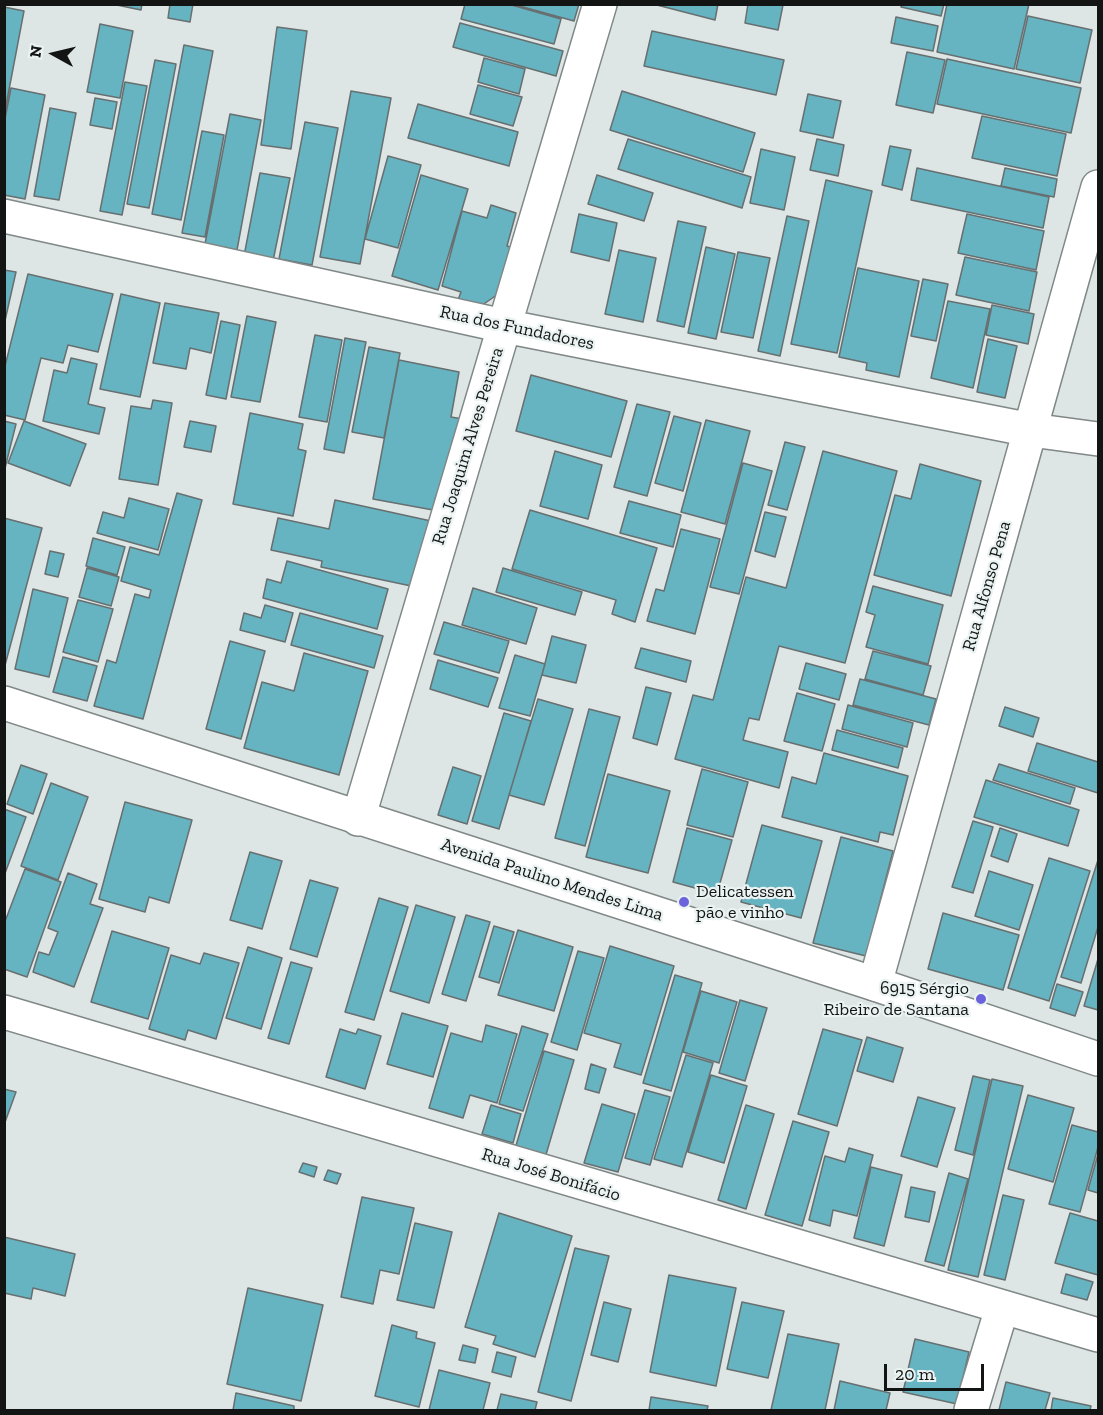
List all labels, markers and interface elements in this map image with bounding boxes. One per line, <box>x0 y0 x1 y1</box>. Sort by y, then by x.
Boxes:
north arrow <box>24 24 84 84</box>
text: N <box>25 44 46 59</box>
street label: Rua dos Fundadores <box>438 301 596 355</box>
street label: Rua Joaquim Alves Pereira <box>428 345 508 547</box>
street label: Rua Alfonso Pena <box>958 519 1016 653</box>
street label: Avenida Paulino Mendes Lima <box>438 834 666 926</box>
place label: Delicatessen pão e vinho <box>696 881 794 924</box>
marker: Delicatessen pão e vinho <box>677 895 691 909</box>
place label: 6915 Sérgio Ribeiro de Santana <box>823 978 969 1020</box>
marker: 6915 Sérgio Ribeiro de Santana <box>974 992 988 1006</box>
street label: Rua José Bonifácio <box>479 1144 623 1206</box>
scale bar <box>887 1352 988 1390</box>
text: 20 m <box>895 1363 934 1385</box>

